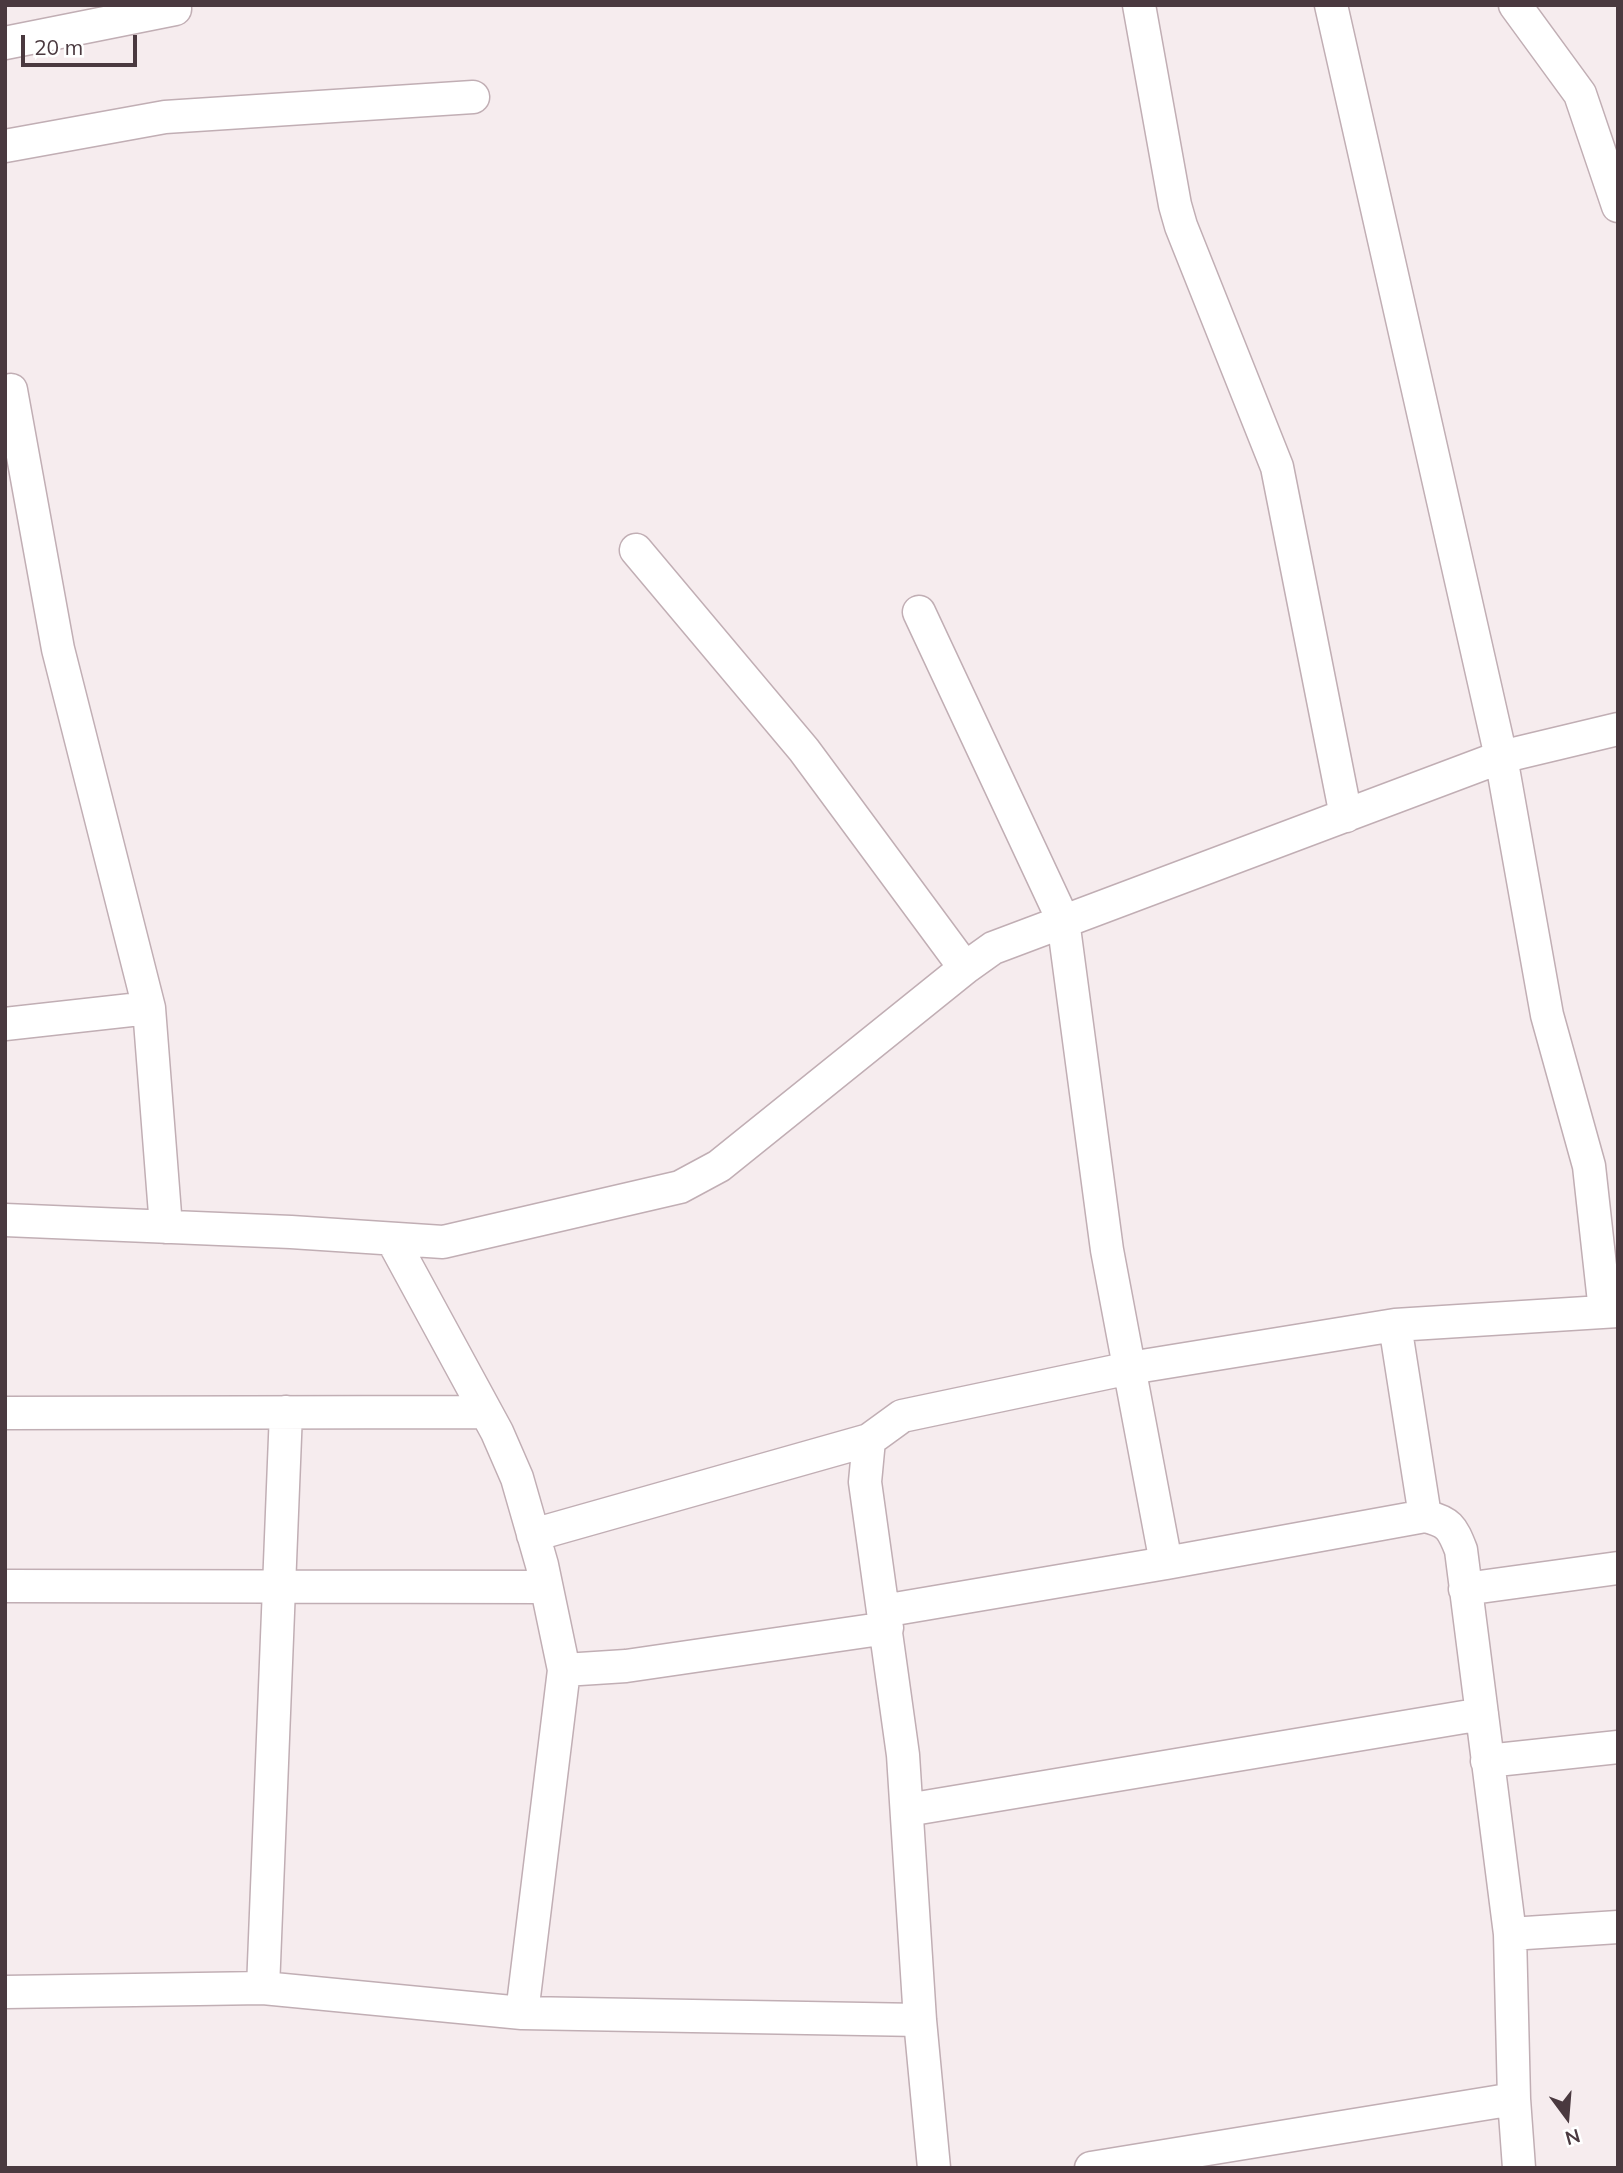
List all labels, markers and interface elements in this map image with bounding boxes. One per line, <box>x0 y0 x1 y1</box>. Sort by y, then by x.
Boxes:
scale bar <box>24 21 140 65</box>
text: 20 m <box>34 34 83 60</box>
north arrow <box>1532 2082 1602 2152</box>
text: N <box>1563 2124 1583 2151</box>

